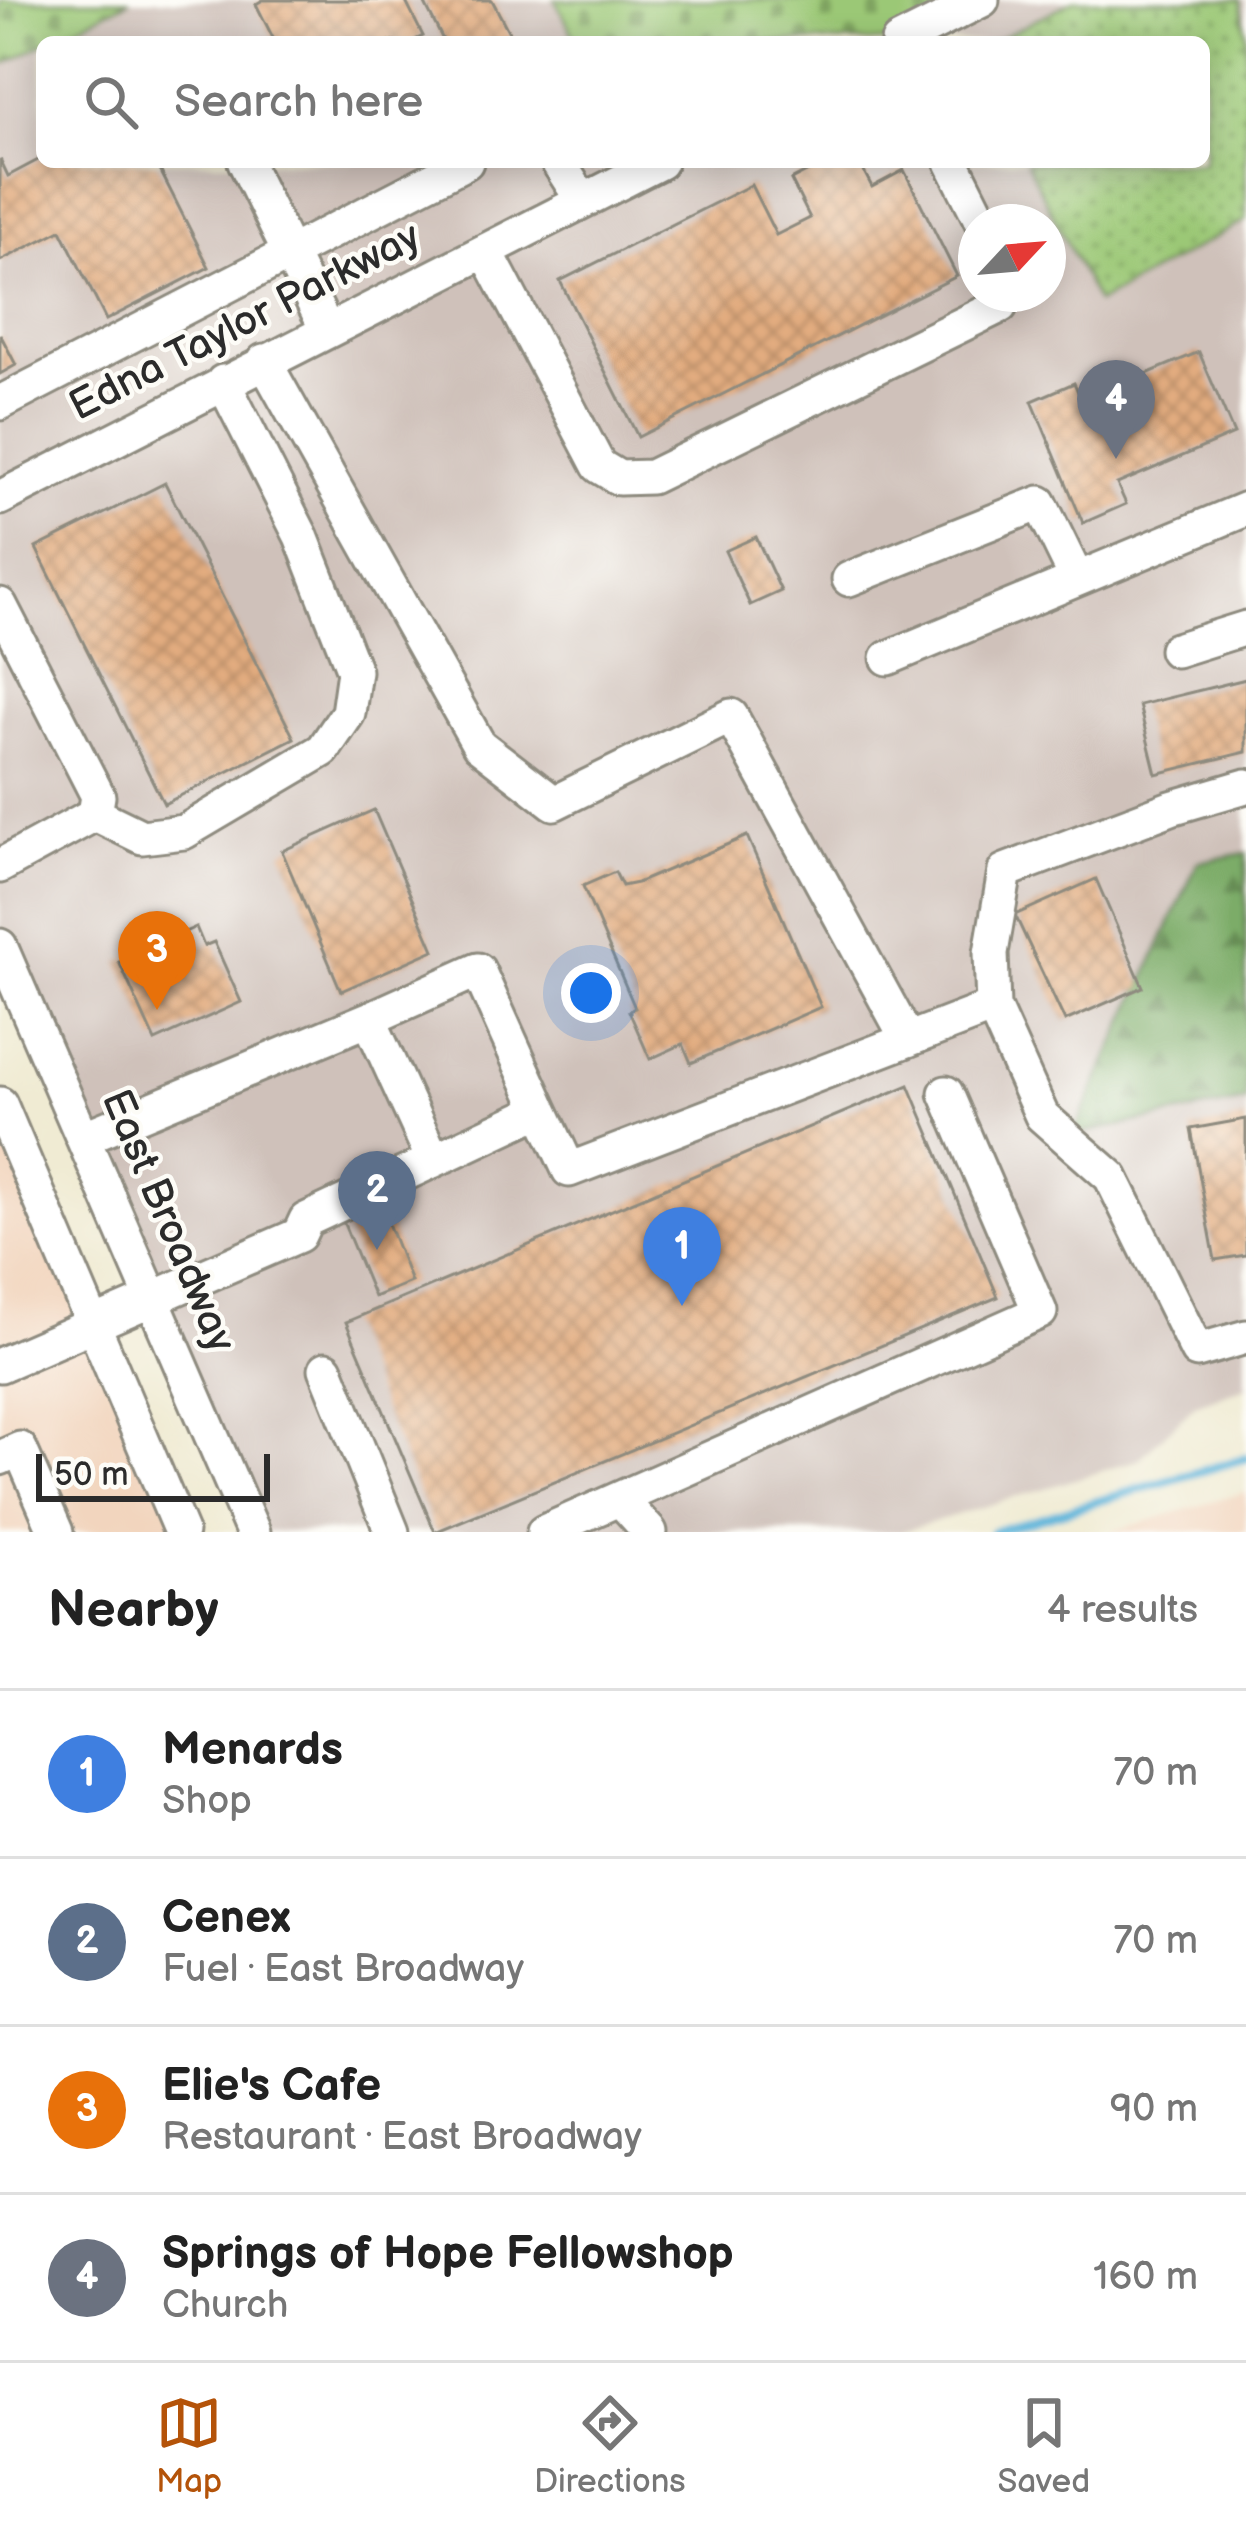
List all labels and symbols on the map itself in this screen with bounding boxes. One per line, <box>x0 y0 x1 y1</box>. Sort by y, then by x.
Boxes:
north arrow <box>958 204 1066 312</box>
street label: Edna Taylor Parkway <box>61 211 429 433</box>
pin: 4 <box>1077 360 1155 459</box>
pin: 3 <box>118 911 196 1010</box>
your location <box>561 963 621 1023</box>
street label: East Broadway <box>90 1082 246 1360</box>
pin: 2 <box>338 1151 416 1250</box>
pin: 1 <box>643 1207 721 1306</box>
scale bar <box>36 1448 270 1501</box>

